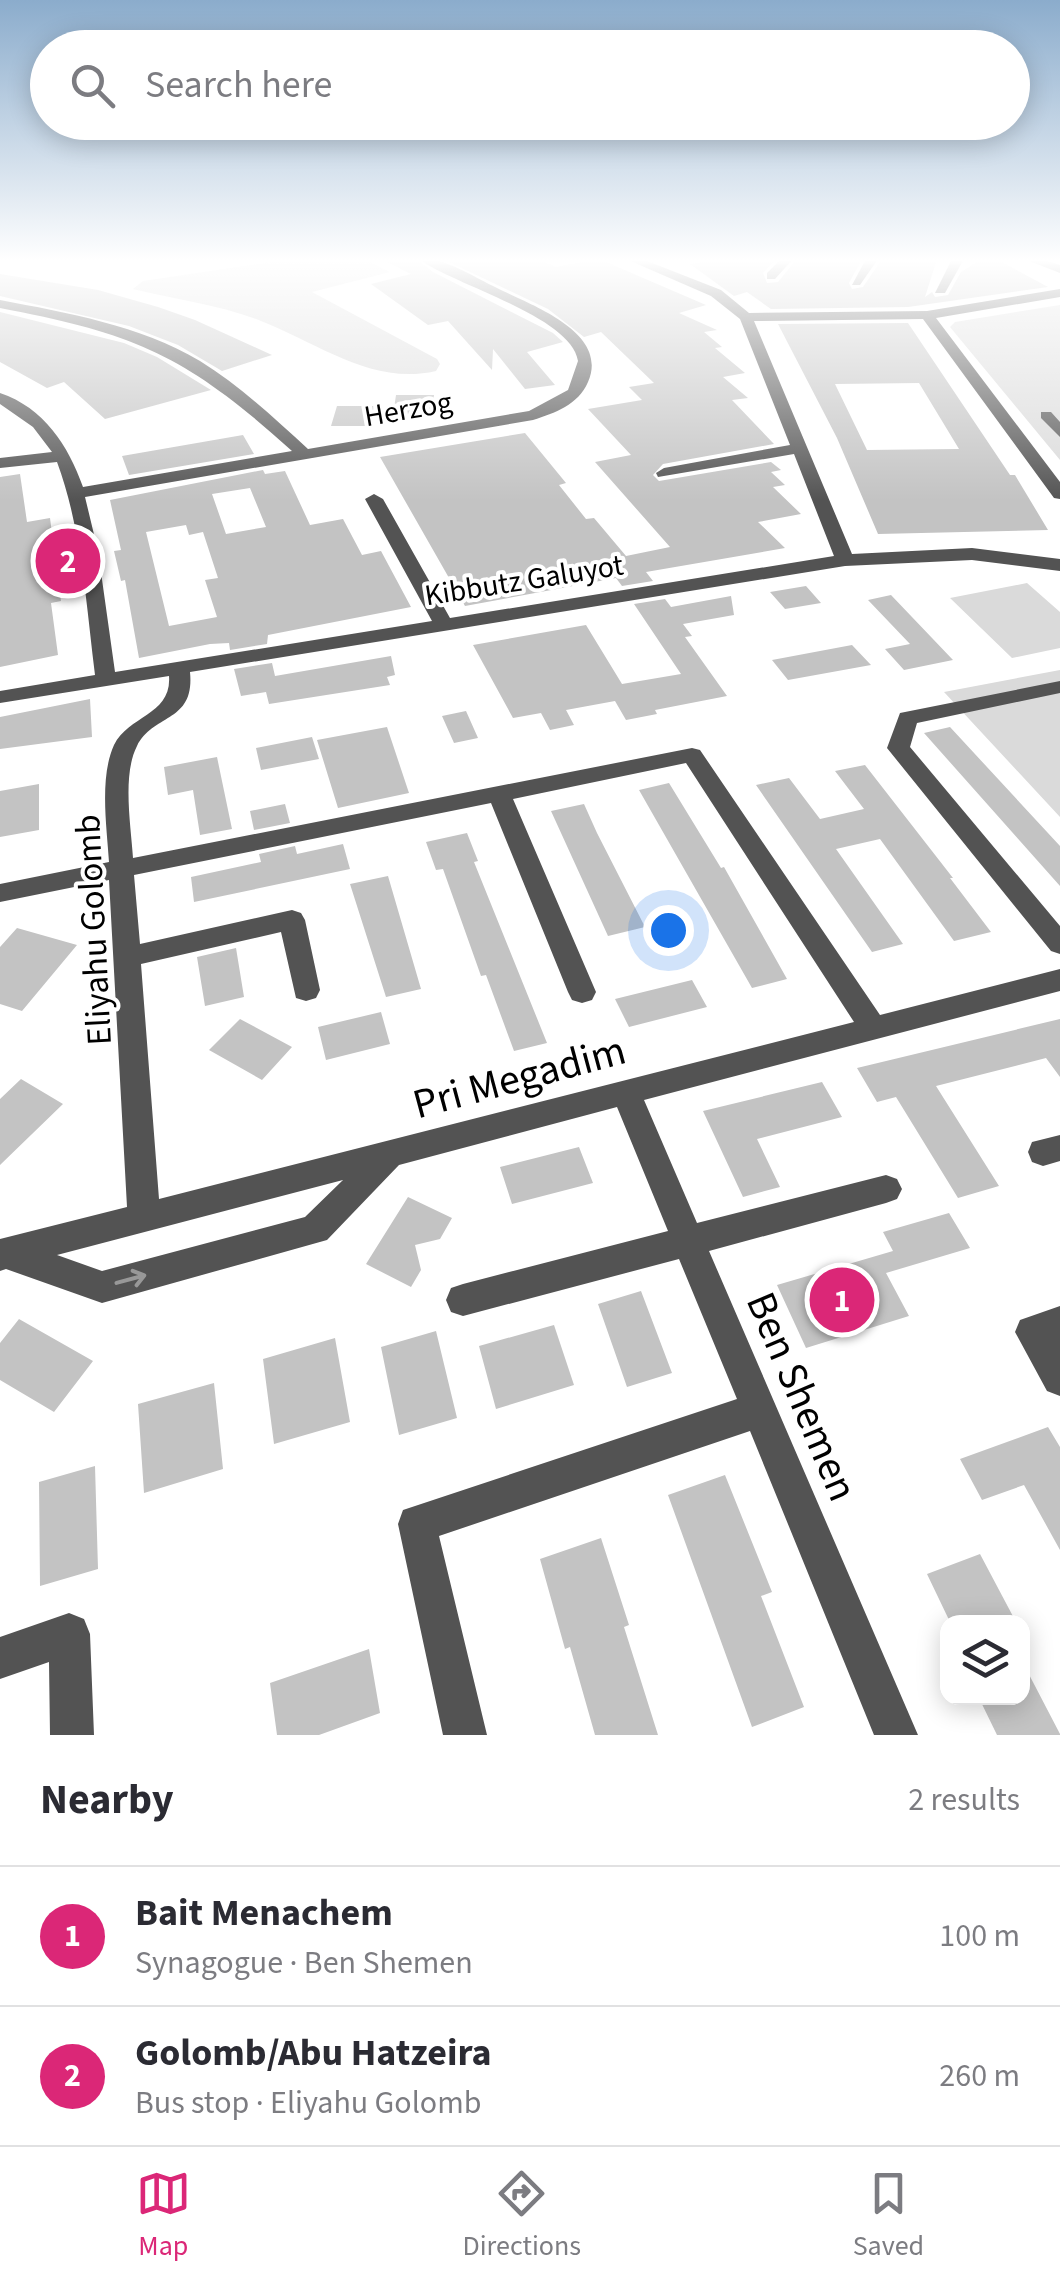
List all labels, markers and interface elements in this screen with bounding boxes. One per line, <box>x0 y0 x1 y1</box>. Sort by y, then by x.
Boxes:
search box <box>30 30 1030 140</box>
icon: search <box>65 58 120 113</box>
text: Search here <box>145 58 332 112</box>
street label: Herzog <box>361 381 455 438</box>
pin: 2 <box>36 524 100 598</box>
street label: Kibbutz Galuyot <box>422 544 626 617</box>
street label: Eliyahu Golomb <box>63 813 125 1047</box>
your location <box>643 905 694 956</box>
street label: Pri Megadim <box>406 1021 633 1135</box>
pin: 1 <box>810 1262 874 1338</box>
one-way arrow <box>115 1269 146 1288</box>
street label: Ben Shemen <box>730 1283 872 1511</box>
map controls <box>940 1615 1030 1705</box>
button: layers <box>940 1615 1030 1705</box>
text: Nearby <box>40 1770 174 1830</box>
text: 2 results <box>908 1777 1020 1823</box>
text: Bait Menachem <box>135 1886 393 1940</box>
text: 1 <box>64 1913 81 1959</box>
text: 100 m <box>939 1913 1020 1959</box>
text: Synagogue · Ben Shemen <box>135 1940 473 1986</box>
text: Golomb/Abu Hatzeira <box>135 2026 492 2080</box>
text: 2 <box>64 2053 81 2099</box>
text: 260 m <box>939 2053 1020 2099</box>
text: Bus stop · Eliyahu Golomb <box>135 2080 481 2126</box>
tab: Map <box>136 2166 191 2266</box>
tab: Directions <box>463 2166 581 2266</box>
tab: Saved <box>853 2166 924 2266</box>

